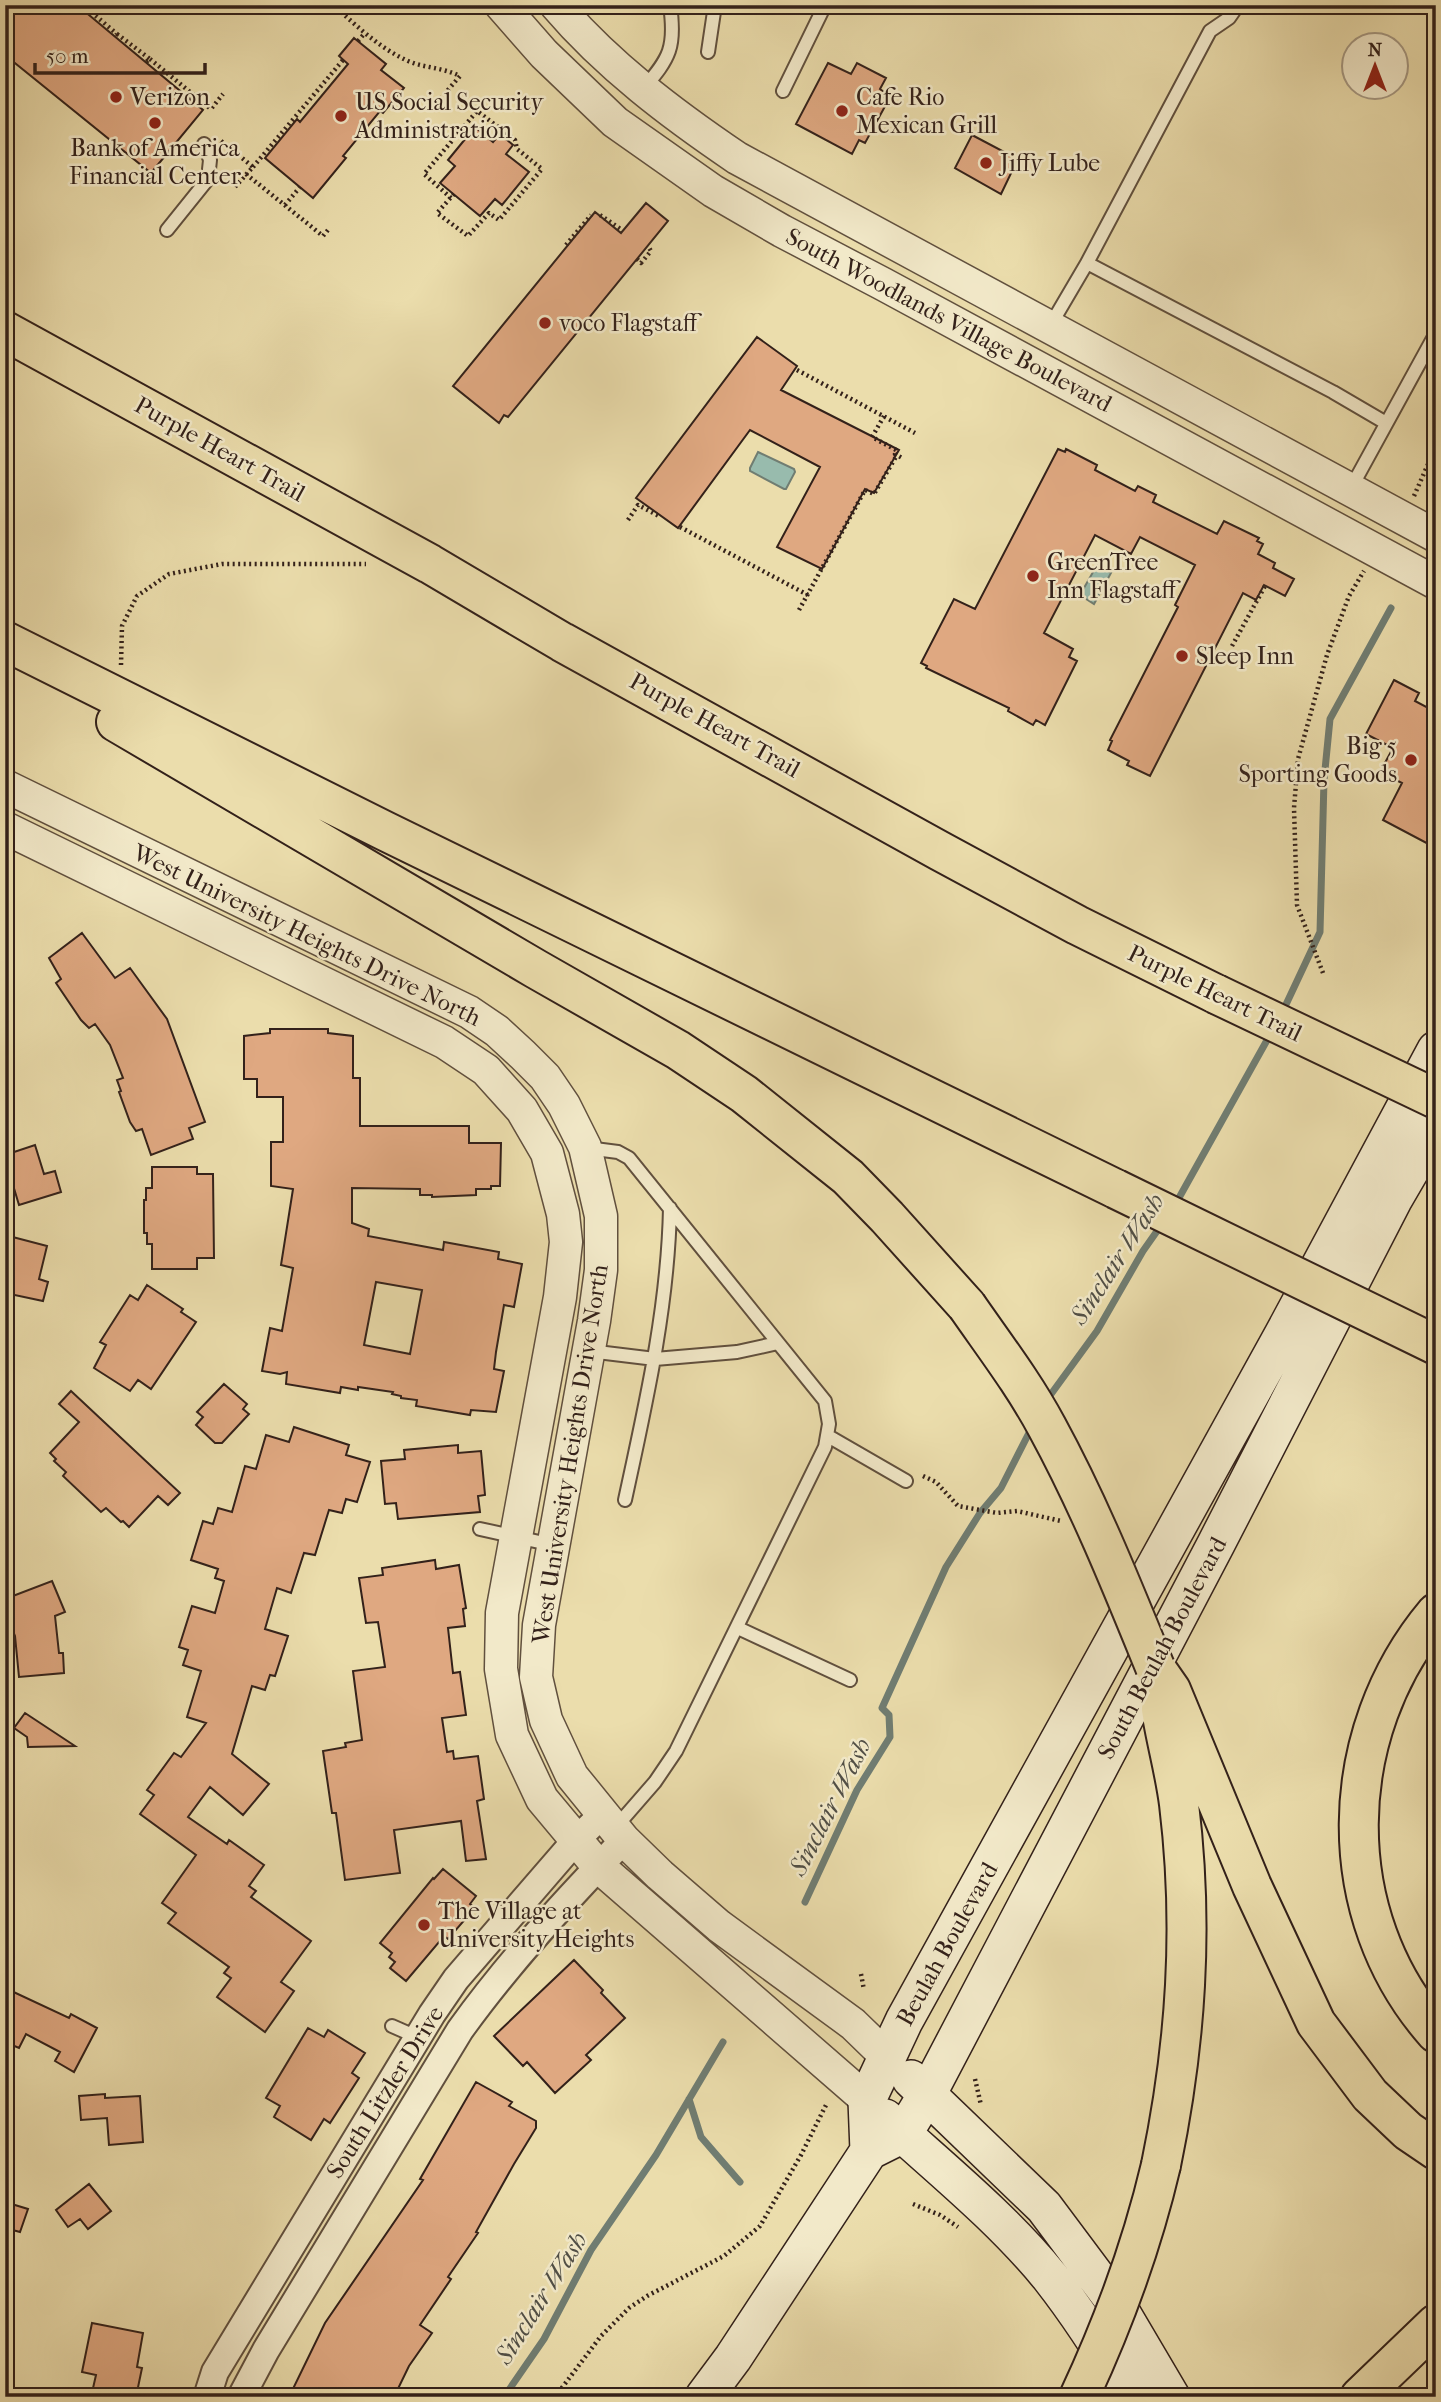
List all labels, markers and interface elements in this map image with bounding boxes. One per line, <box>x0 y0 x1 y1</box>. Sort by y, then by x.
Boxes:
scale bar <box>35 32 205 76</box>
north arrow <box>1340 32 1410 102</box>
text: N <box>1368 39 1383 61</box>
text: 50 m <box>46 44 89 68</box>
place label: Verizon <box>129 83 210 111</box>
place label: Cafe Rio Mexican Grill <box>856 83 998 139</box>
place label: US Social Security Administration <box>354 88 544 144</box>
marker: Verizon <box>108 89 124 105</box>
marker: Cafe Rio Mexican Grill <box>834 103 850 119</box>
marker: US Social Security Administration <box>333 108 349 124</box>
marker: Bank of America Financial Center <box>147 115 163 131</box>
place label: Bank of America Financial Center <box>69 134 242 190</box>
place label: Jiffy Lube <box>998 149 1100 177</box>
marker: Jiffy Lube <box>978 155 994 171</box>
street label: South Woodlands Village Boulevard <box>781 222 1118 418</box>
place label: voco Flagstaff <box>559 309 703 337</box>
marker: voco Flagstaff <box>537 315 553 331</box>
street label: Purple Heart Trail <box>130 391 310 508</box>
place label: GreenTree Inn Flagstaff <box>1047 548 1182 604</box>
marker: GreenTree Inn Flagstaff <box>1025 568 1041 584</box>
place label: Sleep Inn <box>1196 642 1294 670</box>
marker: Sleep Inn <box>1174 648 1190 664</box>
street label: Purple Heart Trail <box>625 667 805 784</box>
place label: Big 5 Sporting Goods <box>1238 732 1397 788</box>
marker: Big 5 Sporting Goods <box>1403 752 1419 768</box>
street label: West University Heights Drive North <box>128 838 486 1032</box>
street label: Purple Heart Trail <box>1123 939 1307 1047</box>
water label: Sinclair Wash <box>1063 1188 1171 1331</box>
street label: West University Heights Drive North <box>526 1262 614 1647</box>
street label: South Beulah Boulevard <box>1092 1531 1233 1764</box>
water label: Sinclair Wash <box>782 1733 878 1882</box>
street label: Beulah Boulevard <box>891 1857 1004 2031</box>
place label: The Village at University Heights <box>438 1897 634 1953</box>
marker: The Village at University Heights <box>416 1917 432 1933</box>
street label: South Litzler Drive <box>321 2001 449 2183</box>
water label: Sinclair Wash <box>488 2226 594 2371</box>

